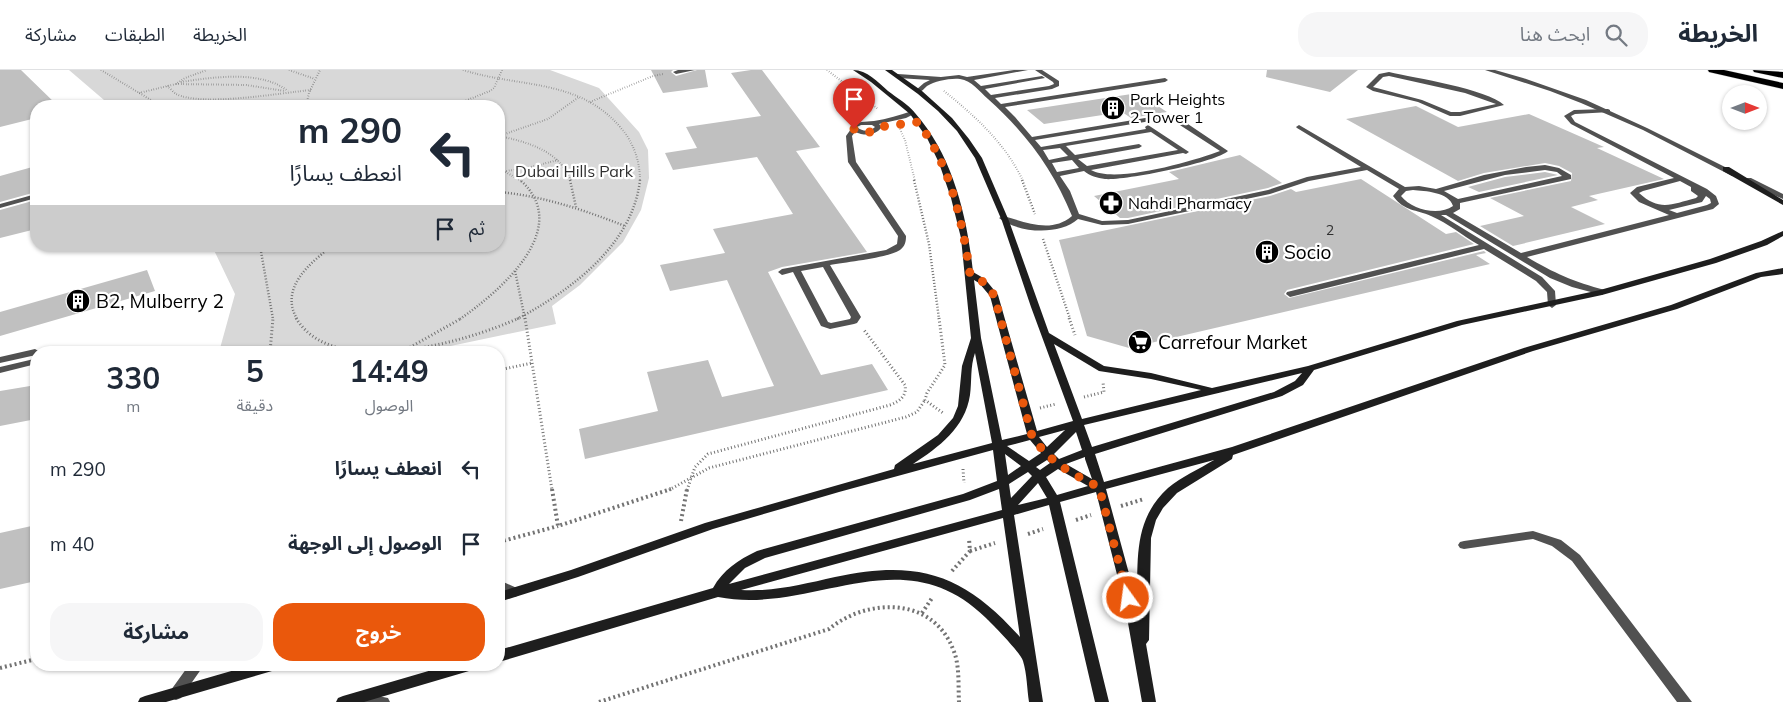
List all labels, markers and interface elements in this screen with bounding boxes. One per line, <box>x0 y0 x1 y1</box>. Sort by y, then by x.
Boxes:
search box <box>1298 12 1648 57</box>
text: الخريطة <box>1678 18 1758 48</box>
icon: search <box>1602 21 1630 49</box>
text: ابحث هنا <box>1520 22 1590 46</box>
text: مشاركة <box>25 23 77 46</box>
text: الطبقات <box>105 23 165 46</box>
text: الخريطة <box>193 23 247 46</box>
pin <box>833 78 875 129</box>
icon: arrive <box>840 85 868 113</box>
north arrow <box>1722 85 1768 130</box>
map controls <box>1722 85 1767 130</box>
place label: Park Heights 2 Tower 1 <box>1130 89 1225 127</box>
building icon: Park Heights 2 Tower 1 <box>1100 95 1126 121</box>
text: 290 m <box>298 108 402 152</box>
icon: left <box>420 120 485 185</box>
text: انعطف يسارًا <box>289 159 402 187</box>
park label: Dubai Hills Park <box>515 161 634 181</box>
pharmacy icon: Nahdi Pharmacy <box>1098 190 1124 216</box>
place label: Nahdi Pharmacy <box>1128 193 1252 213</box>
icon: arrive <box>431 215 459 243</box>
text: ثم <box>469 216 485 240</box>
house number: 2 <box>1326 221 1334 239</box>
building icon: Socio <box>1254 239 1280 265</box>
place label: Socio <box>1284 240 1331 264</box>
building icon: B2, Mulberry 2 <box>65 288 91 314</box>
place label: B2, Mulberry 2 <box>96 289 224 313</box>
supermarket icon: Carrefour Market <box>1127 329 1153 355</box>
place label: Carrefour Market <box>1158 330 1307 354</box>
text: 5 <box>246 352 264 390</box>
text: 14:49 <box>349 352 429 390</box>
text: 330 <box>106 359 160 397</box>
text: دقيقة <box>237 395 273 415</box>
text: الوصول <box>365 395 413 415</box>
text: m <box>126 396 140 416</box>
icon: left <box>457 455 485 483</box>
text: انعطف يسارًا <box>335 456 442 480</box>
text: 290 m <box>50 457 106 481</box>
icon: arrive <box>457 530 485 558</box>
text: الوصول إلى الوجهة <box>288 531 442 555</box>
text: 40 m <box>50 532 94 556</box>
position arrow <box>1101 571 1153 623</box>
button: مشاركة <box>50 603 263 661</box>
button: خروج <box>273 603 485 661</box>

